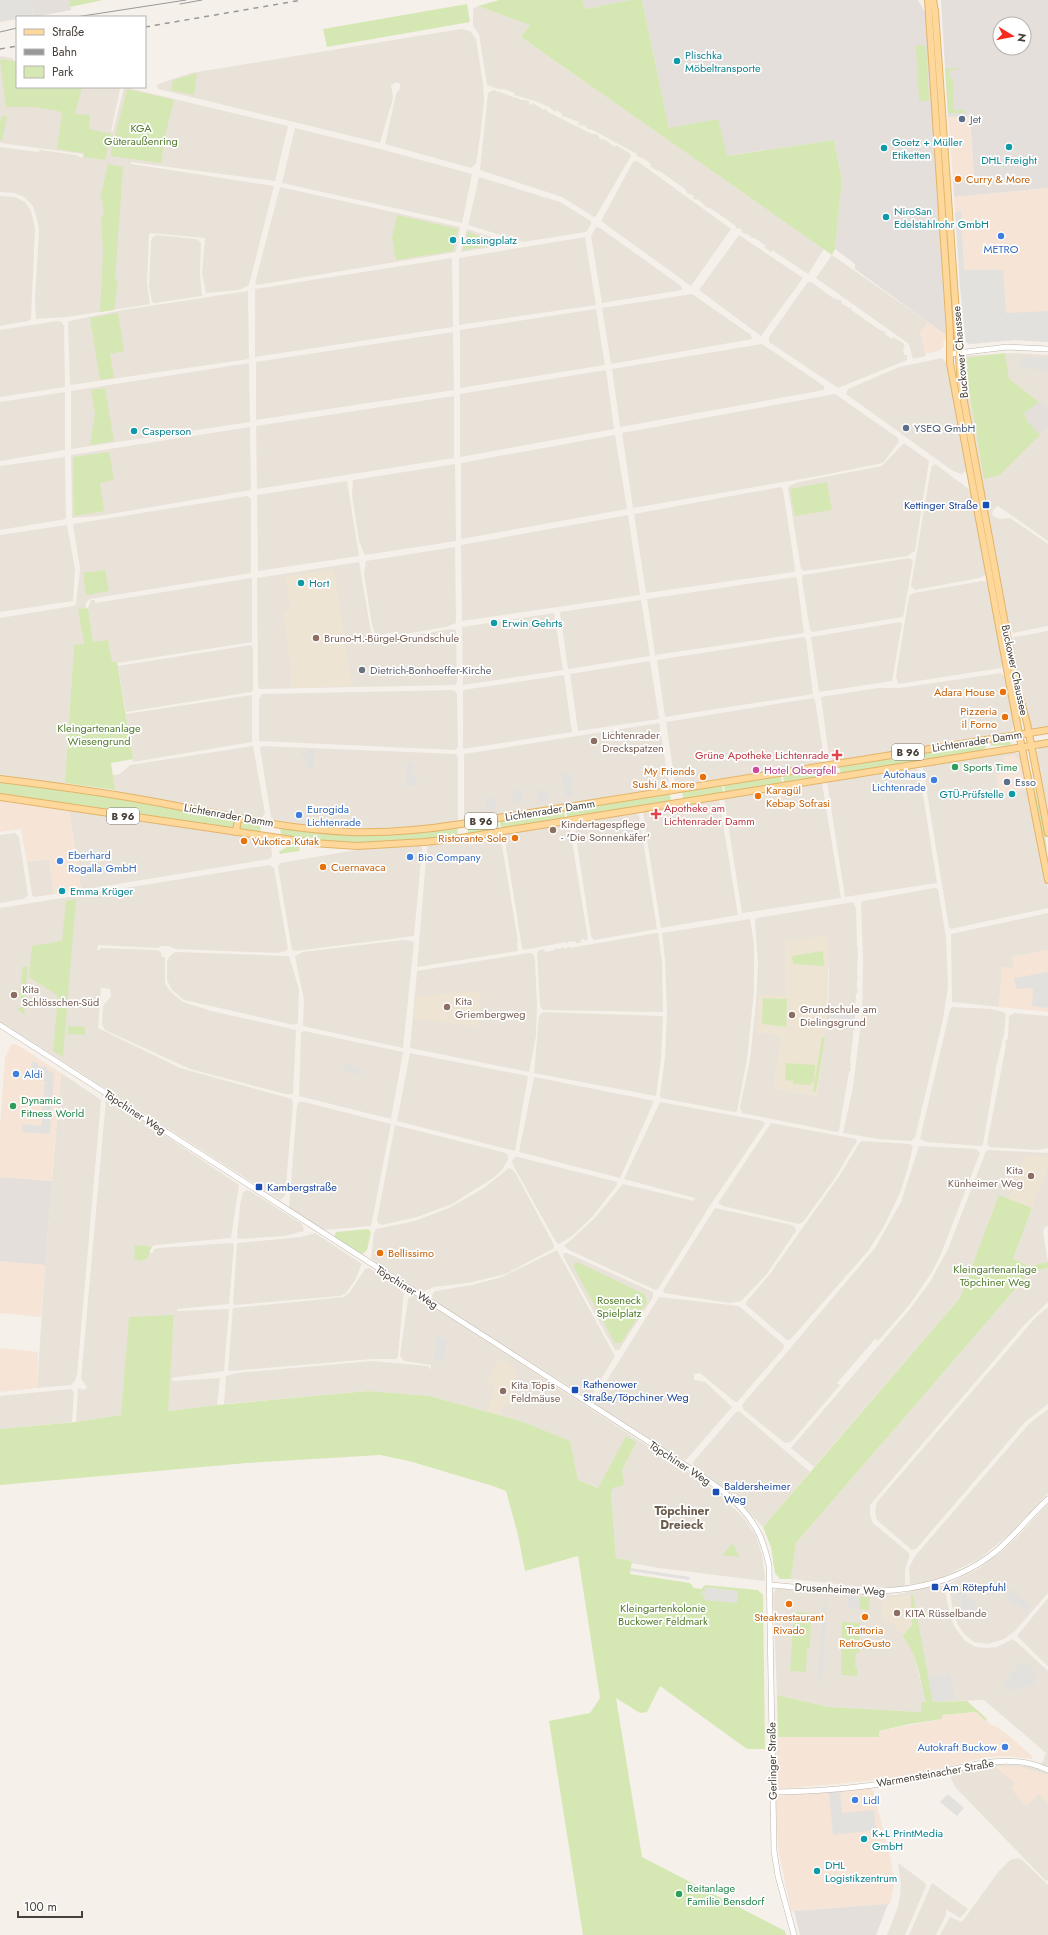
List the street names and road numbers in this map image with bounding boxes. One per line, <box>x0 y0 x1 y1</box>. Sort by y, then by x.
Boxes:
street label: Buckower Chaussee <box>948 305 972 399</box>
street label: Buckower Chaussee <box>998 623 1032 717</box>
street label: Lichtenrader Damm <box>931 726 1023 756</box>
road number: B 96 <box>892 744 924 760</box>
street label: Lichtenrader Damm <box>504 795 596 825</box>
street label: Lichtenrader Damm <box>183 799 275 831</box>
road number: B 96 <box>107 808 139 824</box>
road number: B 96 <box>465 813 497 829</box>
street label: Töpchiner Weg <box>101 1086 169 1138</box>
street label: Töpchiner Weg <box>373 1261 441 1313</box>
street label: Töpchiner Weg <box>646 1437 714 1489</box>
street label: Drusenheimer Weg <box>794 1579 886 1599</box>
street label: Gerlinger Straße <box>763 1722 781 1800</box>
street label: Warmensteinacher Straße <box>875 1755 995 1791</box>

